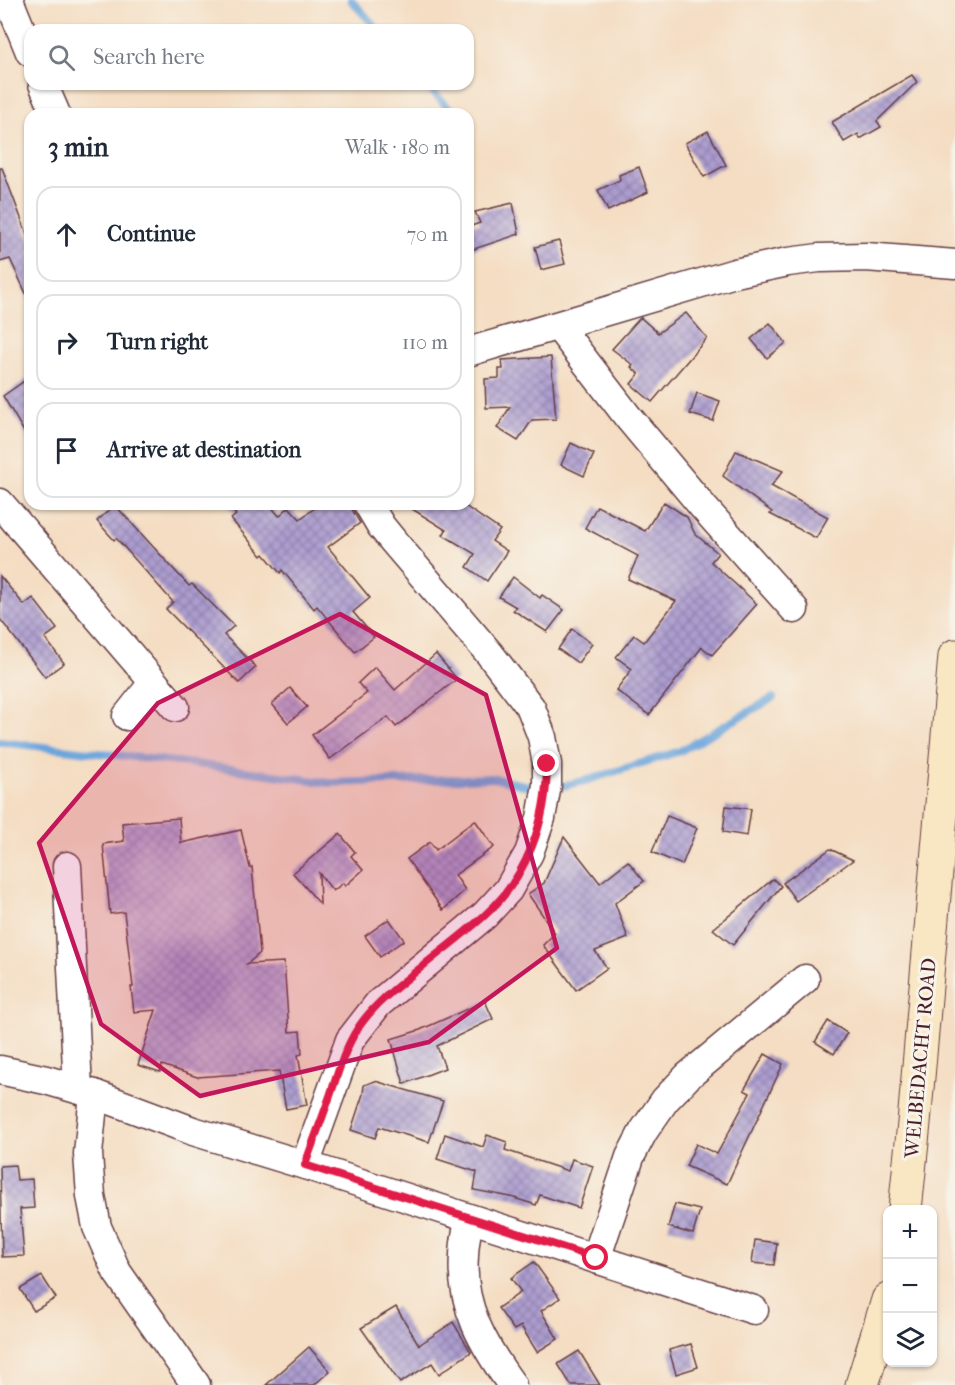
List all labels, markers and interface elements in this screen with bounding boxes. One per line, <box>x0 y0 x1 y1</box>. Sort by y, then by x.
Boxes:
search box <box>24 24 474 90</box>
icon: search <box>45 41 78 74</box>
text: Search here <box>93 44 205 70</box>
text: 3 min <box>48 132 109 163</box>
text: Walk · 180 m <box>345 136 450 159</box>
icon: ahead <box>50 218 83 251</box>
text: Continue <box>107 221 196 247</box>
text: 70 m <box>406 223 448 246</box>
icon: right <box>50 326 83 359</box>
text: Turn right <box>107 329 208 355</box>
text: 110 m <box>402 331 448 354</box>
icon: arrive <box>50 434 83 467</box>
text: Arrive at destination <box>107 437 301 463</box>
route end <box>533 750 559 776</box>
street label: WELBEDACHT ROAD <box>900 957 941 1160</box>
map controls <box>883 1205 937 1367</box>
button: + <box>883 1205 937 1259</box>
route start <box>582 1244 608 1270</box>
button: − <box>883 1259 937 1313</box>
button: layers <box>883 1313 937 1367</box>

